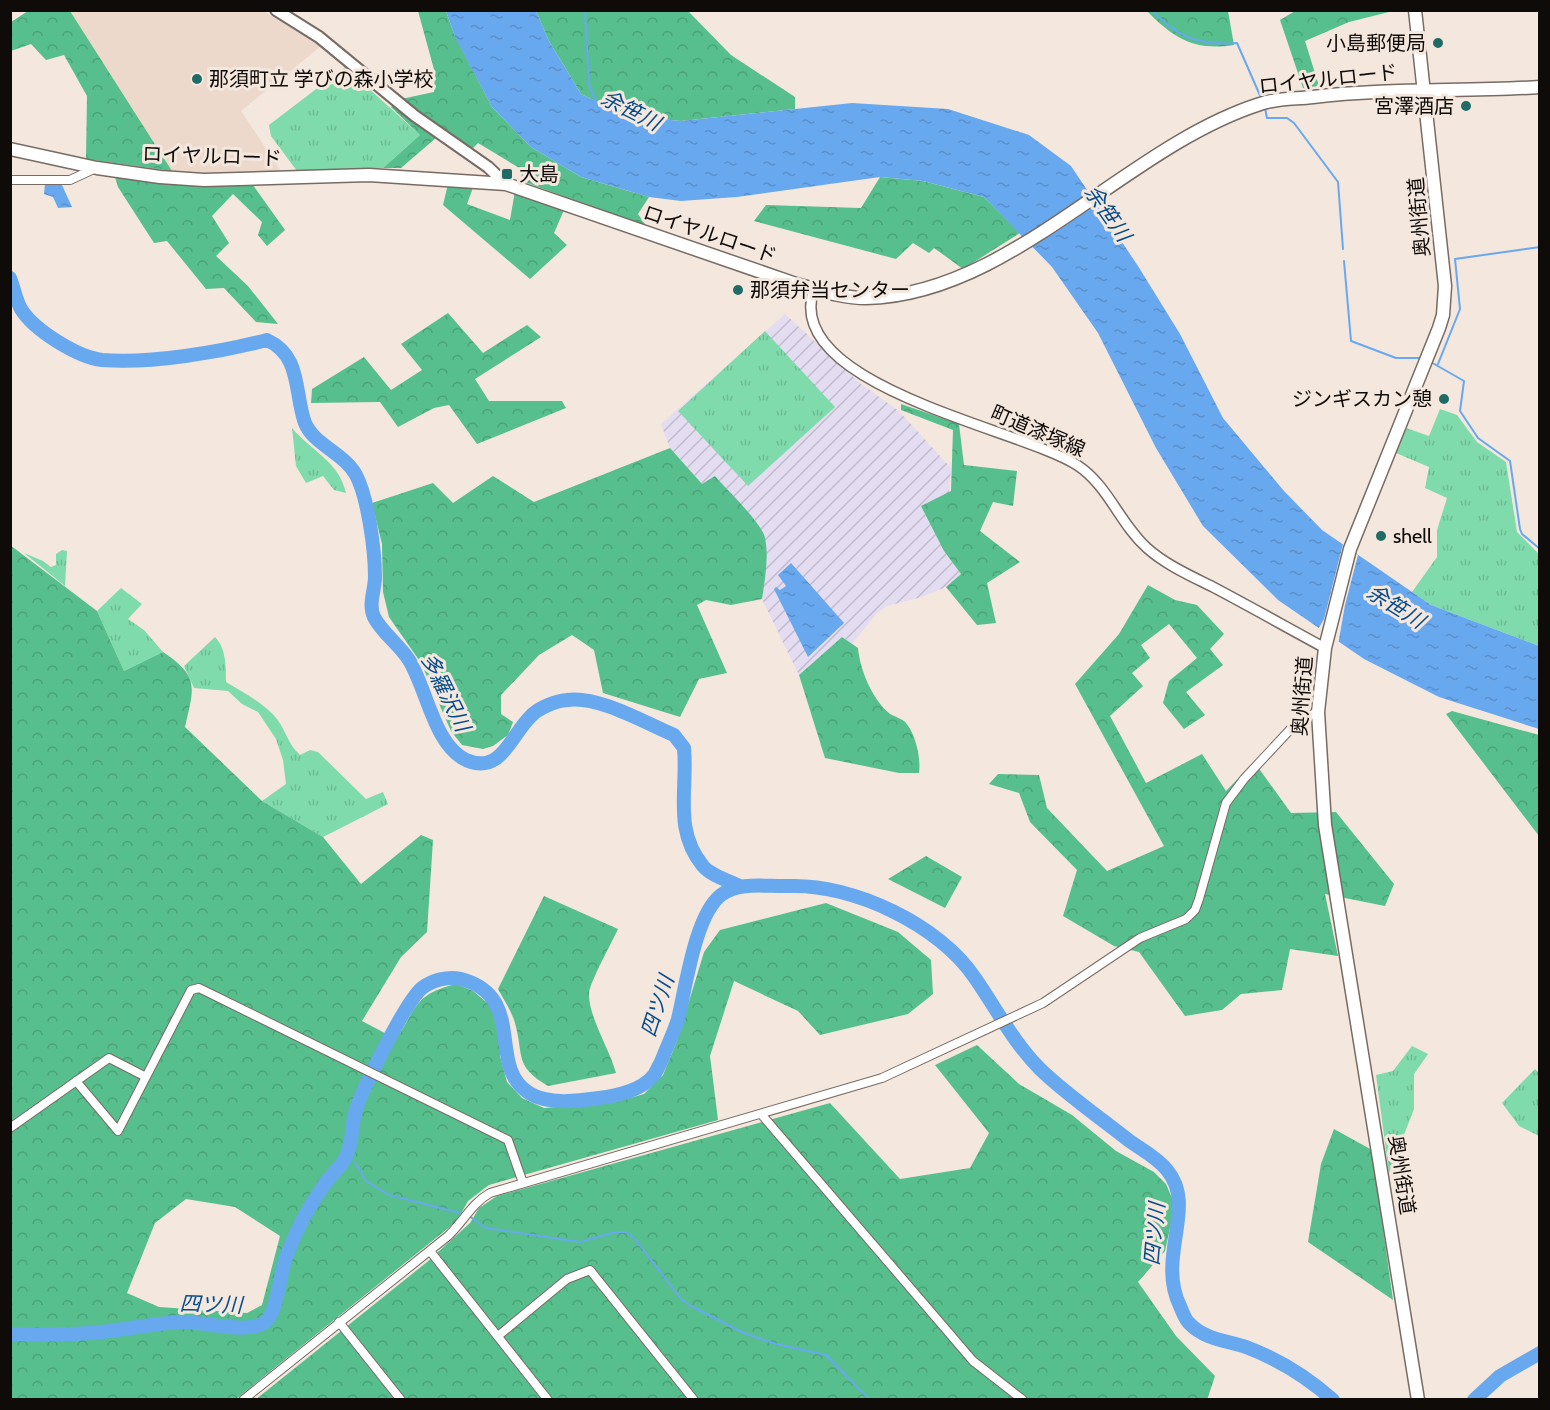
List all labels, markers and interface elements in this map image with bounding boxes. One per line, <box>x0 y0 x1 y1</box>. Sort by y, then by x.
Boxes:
place label: 小島郵便局 <box>1326 31 1426 55</box>
marker: 小島郵便局 <box>1431 36 1445 50</box>
street label: ロイヤルロード <box>1257 60 1399 98</box>
place label: 那須町立 学びの森小学校 <box>209 67 434 91</box>
marker: 那須町立 学びの森小学校 <box>190 72 204 86</box>
water label: 余笹川 <box>597 85 667 136</box>
place label: 宮澤酒店 <box>1374 94 1454 118</box>
marker: 宮澤酒店 <box>1459 99 1473 113</box>
street label: ロイヤルロード <box>142 142 282 170</box>
place label: 大島 <box>519 162 559 186</box>
marker: 大島 <box>500 167 514 181</box>
street label: 奥州街道 <box>1404 176 1434 258</box>
water label: 余笹川 <box>1080 180 1137 248</box>
street label: ロイヤルロード <box>640 200 780 268</box>
place label: 那須弁当センター <box>750 278 910 302</box>
marker: 那須弁当センター <box>731 283 745 297</box>
place label: ジンギスカン憩 <box>1292 387 1432 411</box>
marker: ジンギスカン憩 <box>1437 392 1451 406</box>
street label: 町道漆塚線 <box>987 400 1089 462</box>
place label: shell <box>1393 524 1432 548</box>
marker: shell <box>1374 529 1388 543</box>
water label: 余笹川 <box>1363 579 1431 634</box>
water label: 多羅沢川 <box>416 649 477 737</box>
street label: 奥州街道 <box>1287 655 1317 737</box>
water label: 四ツ川 <box>635 970 679 1040</box>
street label: 奥州街道 <box>1384 1134 1420 1216</box>
water label: 四ツ川 <box>1139 1200 1169 1266</box>
water label: 四ツ川 <box>179 1290 245 1318</box>

